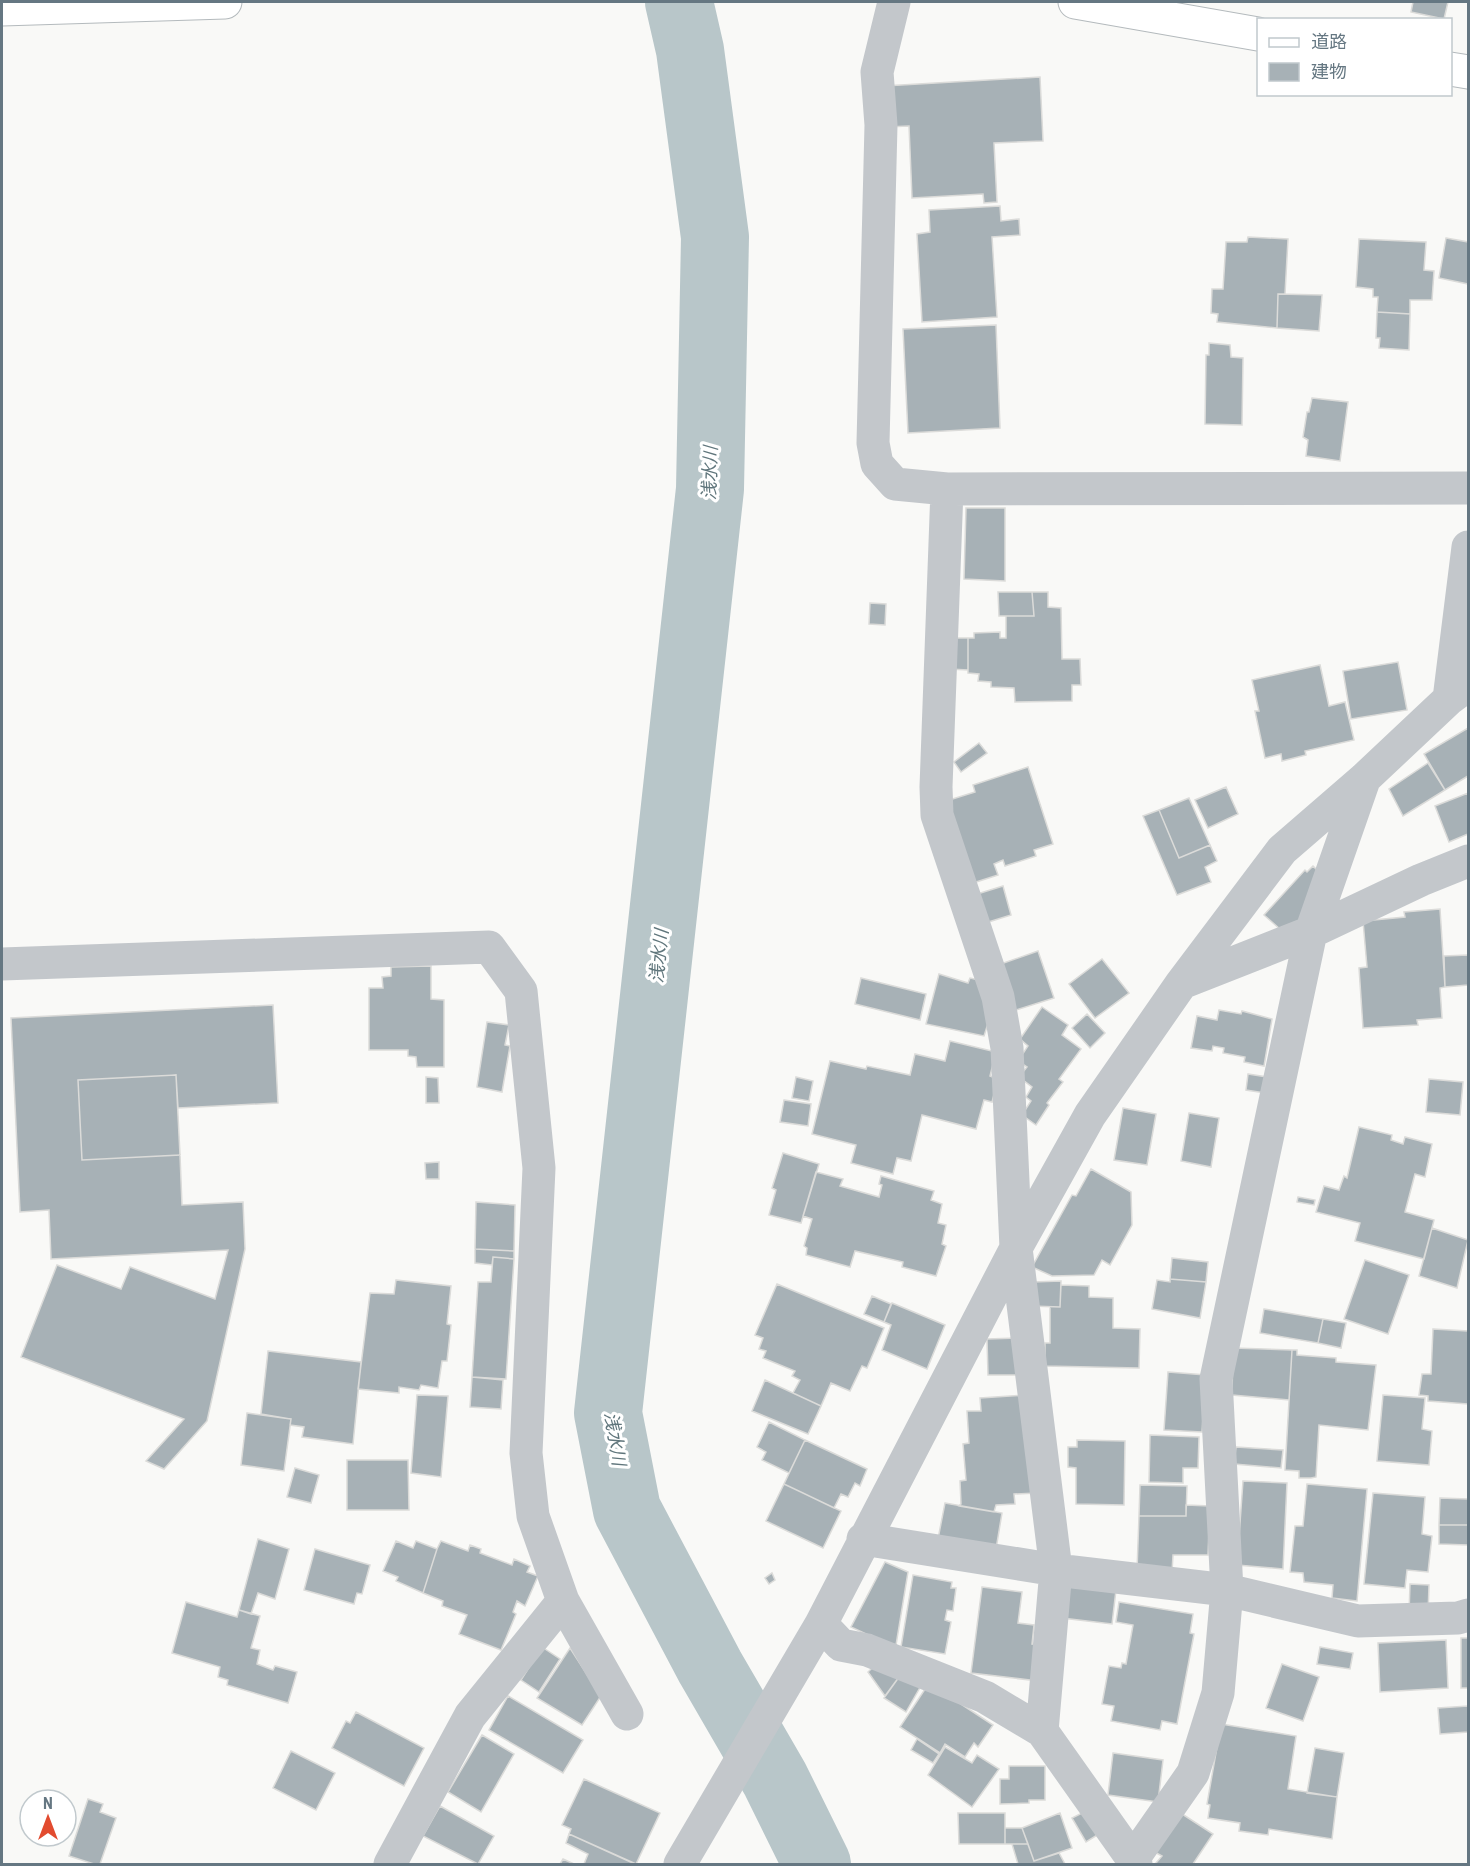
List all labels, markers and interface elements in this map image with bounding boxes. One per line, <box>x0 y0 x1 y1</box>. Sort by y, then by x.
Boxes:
legend <box>1257 18 1452 96</box>
text: 道路 <box>1311 31 1347 52</box>
text: 建物 <box>1311 61 1347 82</box>
water label: 浅水川 <box>698 444 721 500</box>
water label: 浅水川 <box>645 926 672 984</box>
water label: 浅水川 <box>601 1411 630 1469</box>
north arrow <box>18 1788 78 1848</box>
text: N <box>43 1794 53 1813</box>

